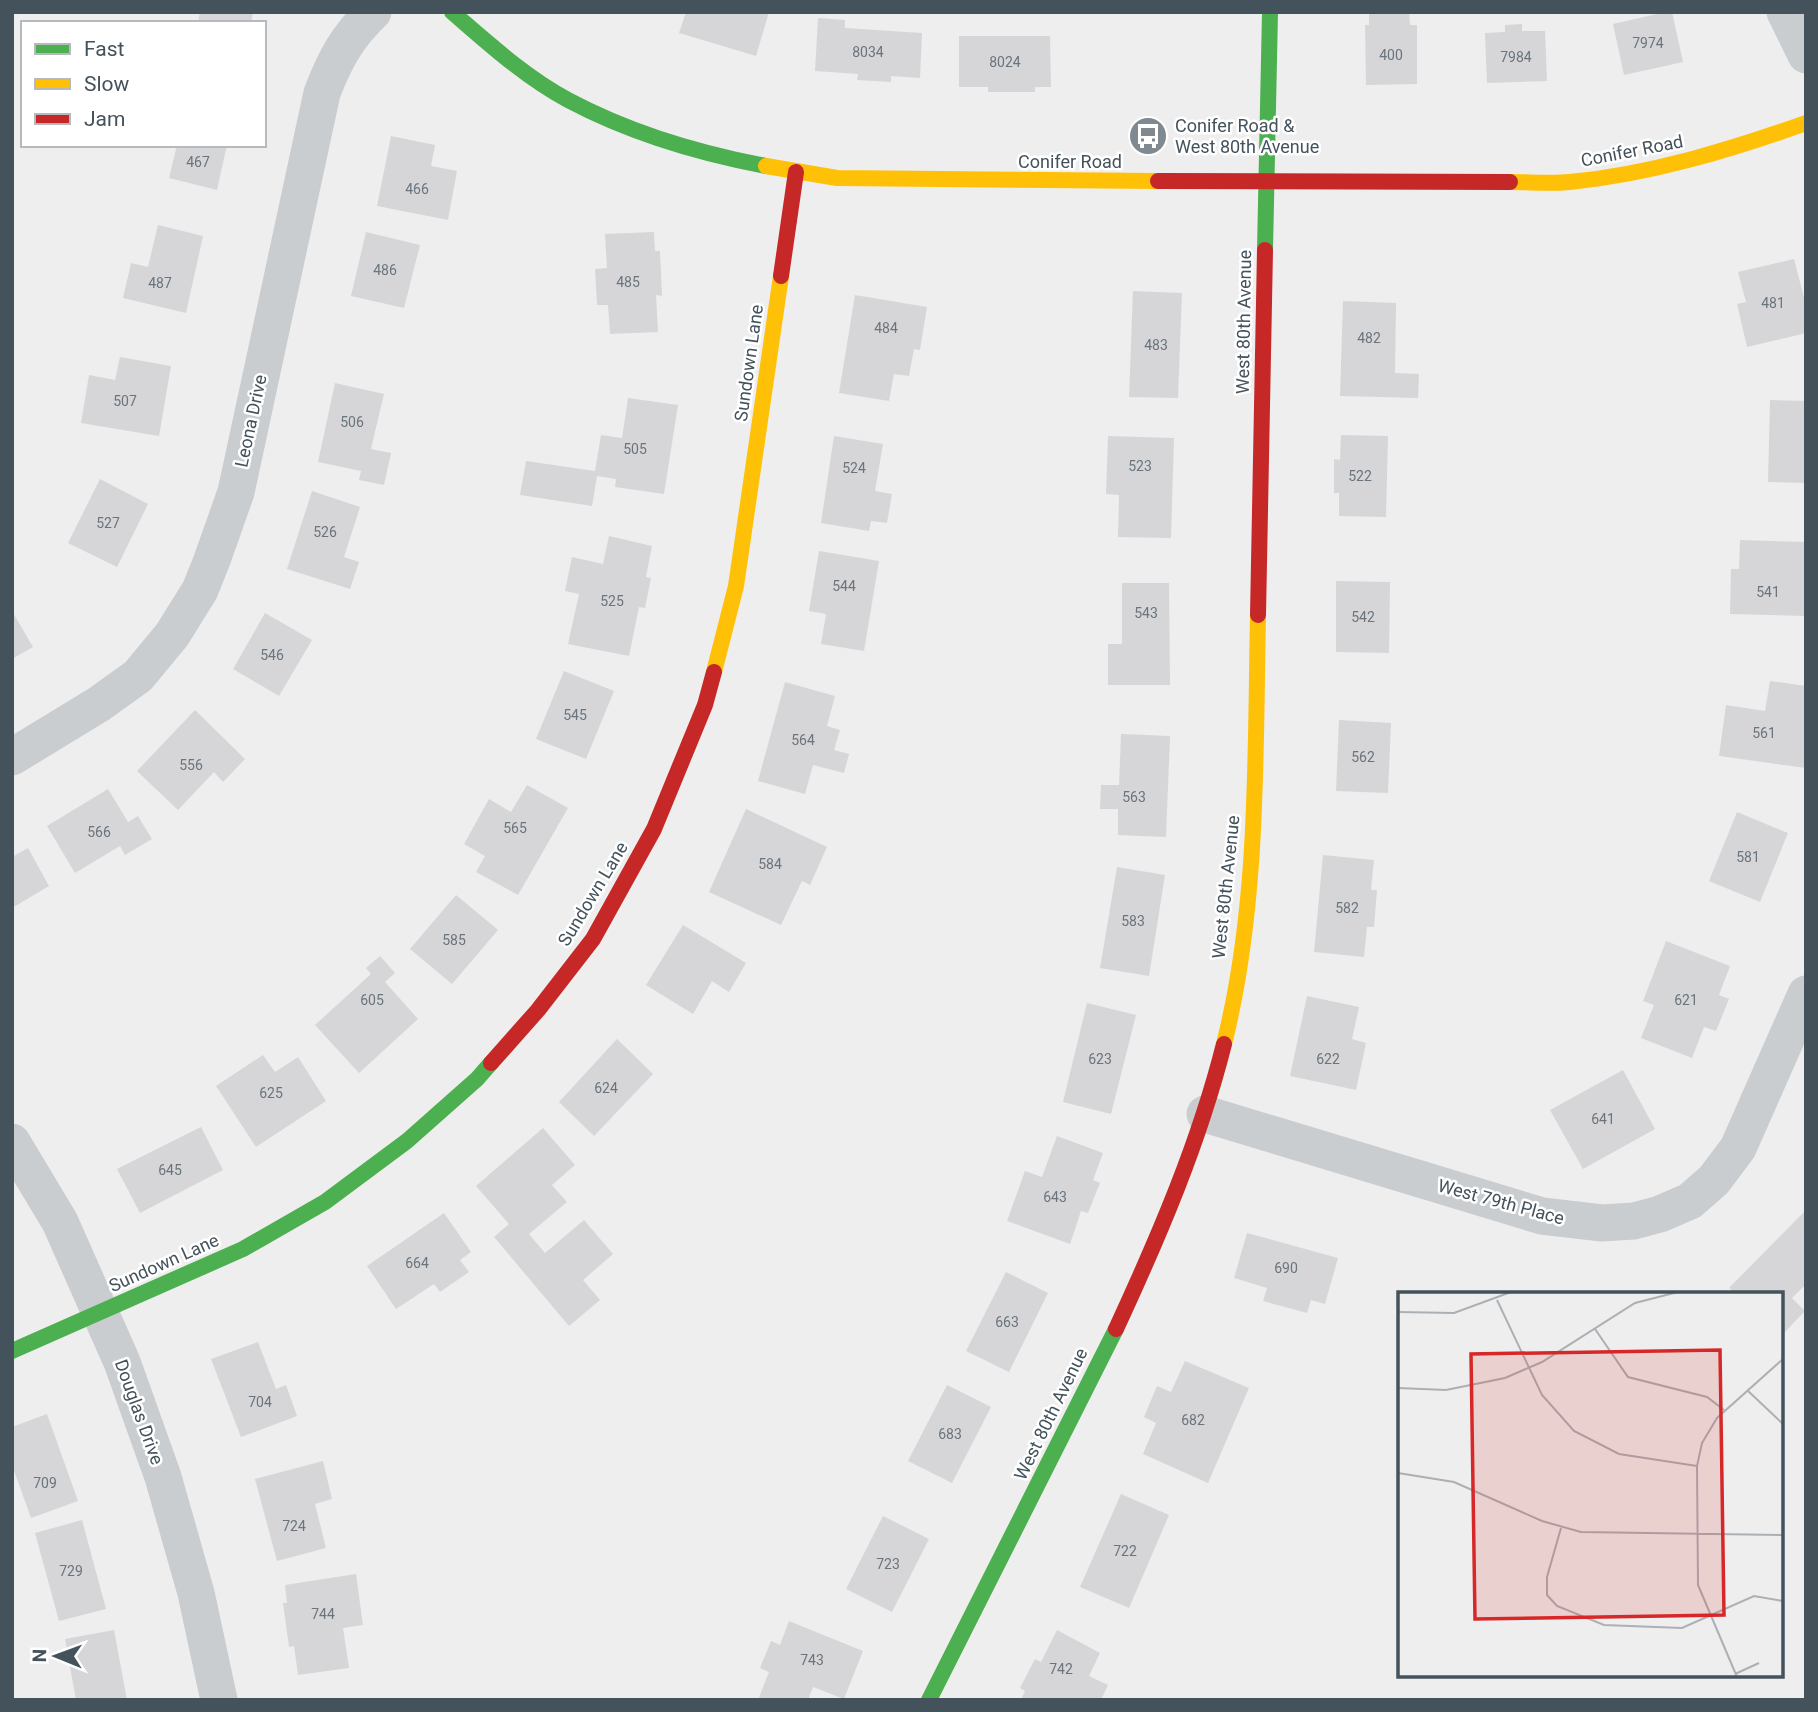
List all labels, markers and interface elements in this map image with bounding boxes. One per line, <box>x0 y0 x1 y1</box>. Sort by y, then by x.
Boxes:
legend <box>21 21 266 147</box>
house number: 7974 <box>1632 35 1664 51</box>
text: Fast <box>84 37 125 61</box>
house number: 8034 <box>852 44 884 60</box>
house number: 400 <box>1379 47 1403 63</box>
house number: 7984 <box>1500 49 1532 65</box>
house number: 8024 <box>989 54 1021 70</box>
text: Slow <box>84 72 130 96</box>
text: Jam <box>84 107 125 131</box>
bus stop icon: Conifer Road & West 80th Avenue <box>1127 115 1169 157</box>
place label: Conifer Road & West 80th Avenue <box>1175 115 1319 157</box>
street label: Conifer Road <box>1579 130 1685 171</box>
street label: Conifer Road <box>1018 151 1122 172</box>
house number: 467 <box>186 154 210 170</box>
house number: 466 <box>405 181 429 197</box>
street label: West 80th Avenue <box>1232 250 1255 394</box>
house number: 486 <box>373 262 397 278</box>
house number: 485 <box>616 274 640 290</box>
house number: 487 <box>148 275 172 291</box>
house number: 481 <box>1761 295 1785 311</box>
street label: Sundown Lane <box>730 303 767 423</box>
house number: 484 <box>874 320 898 336</box>
house number: 482 <box>1357 330 1381 346</box>
house number: 483 <box>1144 337 1168 353</box>
street label: Leona Drive <box>230 373 271 469</box>
house number: 507 <box>113 393 137 409</box>
house number: 506 <box>340 414 364 430</box>
house number: 505 <box>623 441 647 457</box>
house number: 523 <box>1128 458 1152 474</box>
house number: 524 <box>842 460 866 476</box>
house number: 522 <box>1348 468 1372 484</box>
house number: 527 <box>96 515 120 531</box>
house number: 526 <box>313 524 337 540</box>
house number: 544 <box>832 578 856 594</box>
house number: 541 <box>1756 584 1780 600</box>
house number: 525 <box>600 593 624 609</box>
house number: 543 <box>1134 605 1158 621</box>
house number: 542 <box>1351 609 1375 625</box>
house number: 546 <box>260 647 284 663</box>
house number: 545 <box>563 707 587 723</box>
house number: 561 <box>1752 725 1776 741</box>
house number: 564 <box>791 732 815 748</box>
house number: 562 <box>1351 749 1375 765</box>
house number: 556 <box>179 757 203 773</box>
house number: 563 <box>1122 789 1146 805</box>
street label: West 80th Avenue <box>1208 814 1243 960</box>
house number: 565 <box>503 820 527 836</box>
house number: 566 <box>87 824 111 840</box>
street label: Sundown Lane <box>553 838 632 950</box>
house number: 581 <box>1736 849 1760 865</box>
house number: 584 <box>758 856 782 872</box>
house number: 582 <box>1335 900 1359 916</box>
house number: 583 <box>1121 913 1145 929</box>
house number: 585 <box>442 932 466 948</box>
house number: 605 <box>360 992 384 1008</box>
house number: 621 <box>1674 992 1698 1008</box>
house number: 623 <box>1088 1051 1112 1067</box>
house number: 622 <box>1316 1051 1340 1067</box>
house number: 624 <box>594 1080 618 1096</box>
house number: 625 <box>259 1085 283 1101</box>
house number: 641 <box>1591 1111 1615 1127</box>
house number: 645 <box>158 1162 182 1178</box>
street label: West 79th Place <box>1436 1175 1567 1228</box>
house number: 643 <box>1043 1189 1067 1205</box>
street label: Sundown Lane <box>106 1229 222 1296</box>
house number: 664 <box>405 1255 429 1271</box>
house number: 690 <box>1274 1260 1298 1276</box>
inset map <box>1398 1292 1783 1677</box>
house number: 663 <box>995 1314 1019 1330</box>
street label: West 80th Avenue <box>1009 1344 1092 1483</box>
street label: Douglas Drive <box>111 1356 168 1467</box>
house number: 704 <box>248 1394 272 1410</box>
house number: 682 <box>1181 1412 1205 1428</box>
house number: 683 <box>938 1426 962 1442</box>
house number: 709 <box>33 1475 57 1491</box>
house number: 724 <box>282 1518 306 1534</box>
house number: 722 <box>1113 1543 1137 1559</box>
house number: 723 <box>876 1556 900 1572</box>
house number: 729 <box>59 1563 83 1579</box>
house number: 744 <box>311 1606 335 1622</box>
north arrow <box>21 1621 91 1691</box>
text: N <box>28 1649 51 1663</box>
house number: 743 <box>800 1652 824 1668</box>
house number: 742 <box>1049 1661 1073 1677</box>

